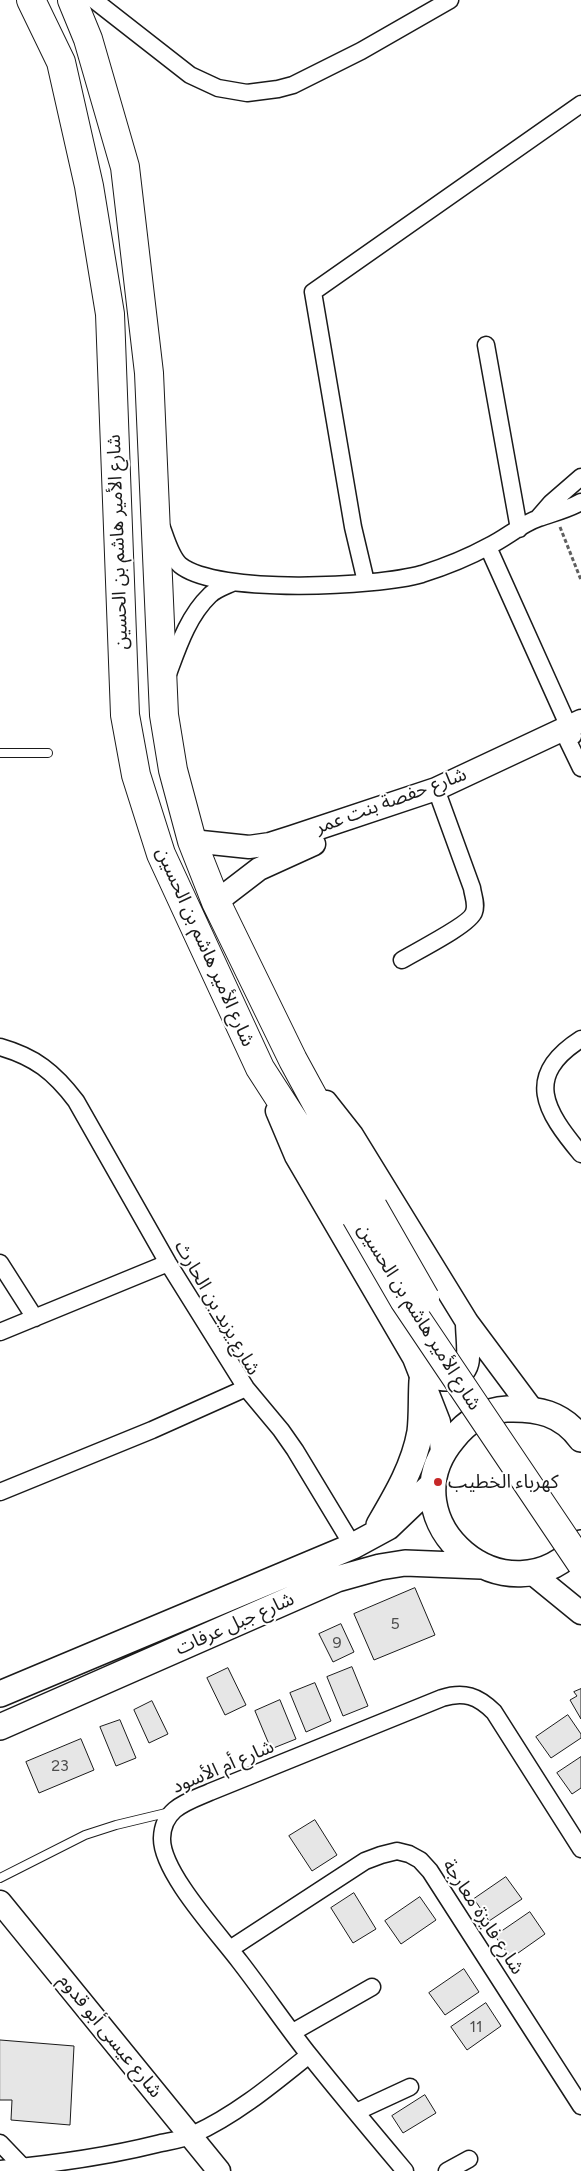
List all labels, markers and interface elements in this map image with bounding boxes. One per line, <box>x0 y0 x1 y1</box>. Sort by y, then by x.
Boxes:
street label: شارع الأمير هاشم بن الحسين <box>103 434 133 650</box>
street label: شارع حفصة بنت عمر <box>312 763 470 839</box>
street label: شارع الأمير هاشم بن الحسين <box>151 844 259 1050</box>
street label: شارع الأمير هاشم بن الحسين <box>352 1220 486 1414</box>
street label: شارع يزيد بن الحارث <box>169 1237 265 1379</box>
place label: كهرباء الخطيب <box>448 1471 558 1493</box>
marker: كهرباء الخطيب <box>432 1476 444 1488</box>
street label: شارع جبل عرفات <box>172 1588 298 1660</box>
house number: 5 <box>390 1614 400 1634</box>
house number: 9 <box>332 1633 342 1653</box>
street label: شارع أم الأسود <box>169 1735 277 1799</box>
house number: 23 <box>51 1756 69 1776</box>
street label: شارع فايزة معارجة <box>437 1855 529 1979</box>
street label: شارع عيسى أبو قدوم <box>53 1969 167 2103</box>
house number: 11 <box>469 2017 483 2037</box>

